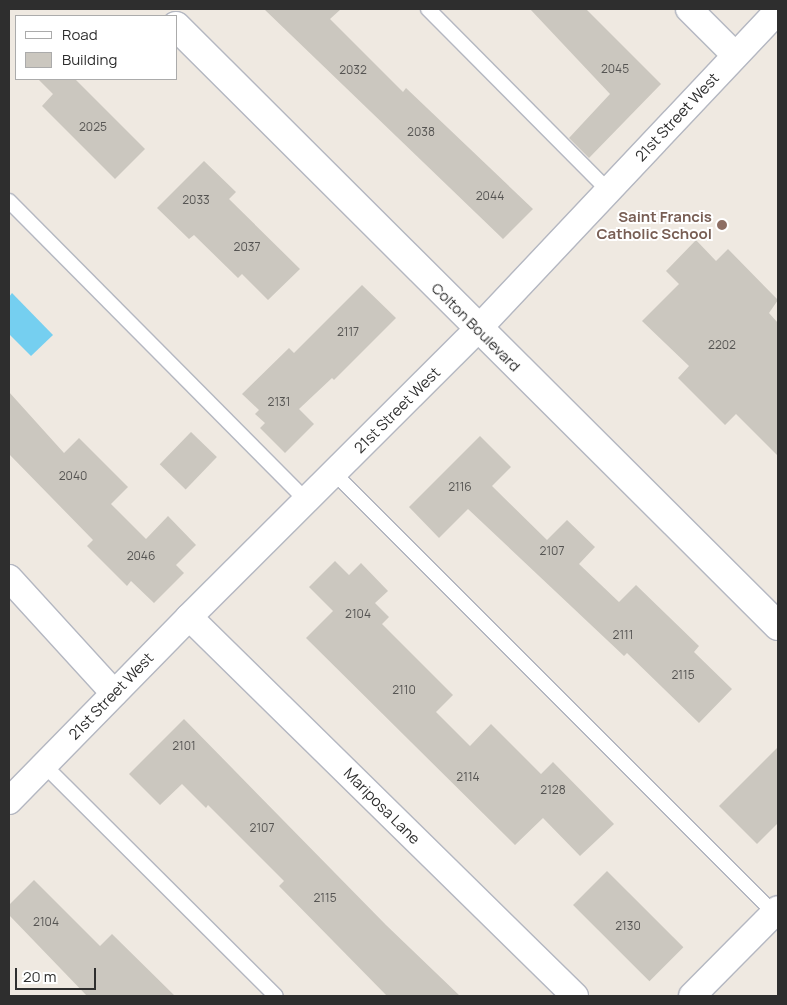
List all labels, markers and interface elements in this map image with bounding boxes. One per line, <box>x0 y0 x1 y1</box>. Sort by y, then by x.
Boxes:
legend <box>15 15 178 80</box>
text: Road <box>62 24 98 45</box>
text: Building <box>62 49 117 70</box>
house number: 2045 <box>601 62 629 76</box>
house number: 2032 <box>339 63 367 77</box>
street label: 21st Street West <box>632 69 722 165</box>
house number: 2025 <box>79 120 107 134</box>
house number: 2038 <box>407 125 435 139</box>
house number: 2044 <box>476 189 504 203</box>
house number: 2033 <box>182 193 210 207</box>
place label: Saint Francis Catholic School <box>596 207 712 242</box>
marker: Saint Francis Catholic School <box>716 219 728 231</box>
house number: 2037 <box>234 240 260 254</box>
street label: Colton Boulevard <box>428 279 524 375</box>
house number: 2117 <box>337 325 359 339</box>
house number: 2202 <box>708 338 736 352</box>
street label: 21st Street West <box>350 363 444 457</box>
house number: 2131 <box>268 395 290 409</box>
house number: 2040 <box>59 469 87 483</box>
house number: 2116 <box>448 480 472 494</box>
house number: 2107 <box>540 544 564 558</box>
house number: 2046 <box>127 549 155 563</box>
house number: 2104 <box>345 607 371 621</box>
house number: 2111 <box>613 628 633 642</box>
street label: 21st Street West <box>65 649 157 743</box>
house number: 2115 <box>671 668 695 682</box>
house number: 2110 <box>392 683 416 697</box>
house number: 2101 <box>172 739 196 753</box>
street label: Mariposa Lane <box>340 764 424 848</box>
house number: 2114 <box>456 770 480 784</box>
house number: 2128 <box>540 783 566 797</box>
house number: 2107 <box>250 821 274 835</box>
house number: 2115 <box>313 891 337 905</box>
house number: 2104 <box>33 915 59 929</box>
house number: 2130 <box>615 919 641 933</box>
scale bar <box>18 958 99 990</box>
text: 20 m <box>23 966 56 987</box>

